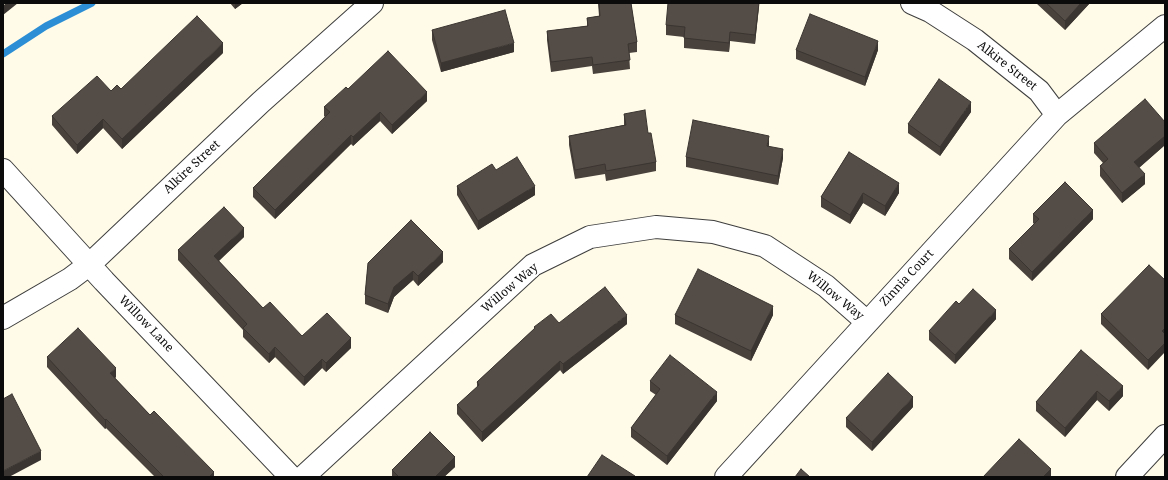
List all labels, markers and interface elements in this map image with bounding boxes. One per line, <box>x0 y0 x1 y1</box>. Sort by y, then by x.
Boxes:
street label: Alkire Street <box>974 38 1040 94</box>
street label: Alkire Street <box>161 137 223 197</box>
street label: Zinnia Court <box>877 247 937 309</box>
street label: Willow Way <box>479 260 541 316</box>
street label: Willow Way <box>804 269 866 323</box>
street label: Willow Lane <box>116 293 176 355</box>

